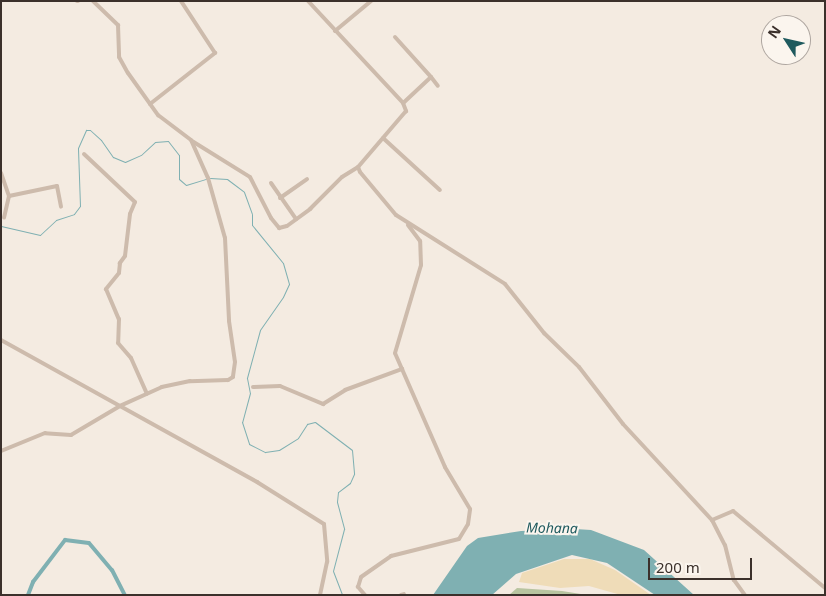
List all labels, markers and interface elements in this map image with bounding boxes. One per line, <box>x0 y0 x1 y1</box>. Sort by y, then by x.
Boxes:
north arrow <box>761 15 811 65</box>
text: N <box>763 22 785 42</box>
water label: Mohana <box>526 519 578 537</box>
scale bar <box>651 548 755 580</box>
text: 200 m <box>656 557 700 577</box>

